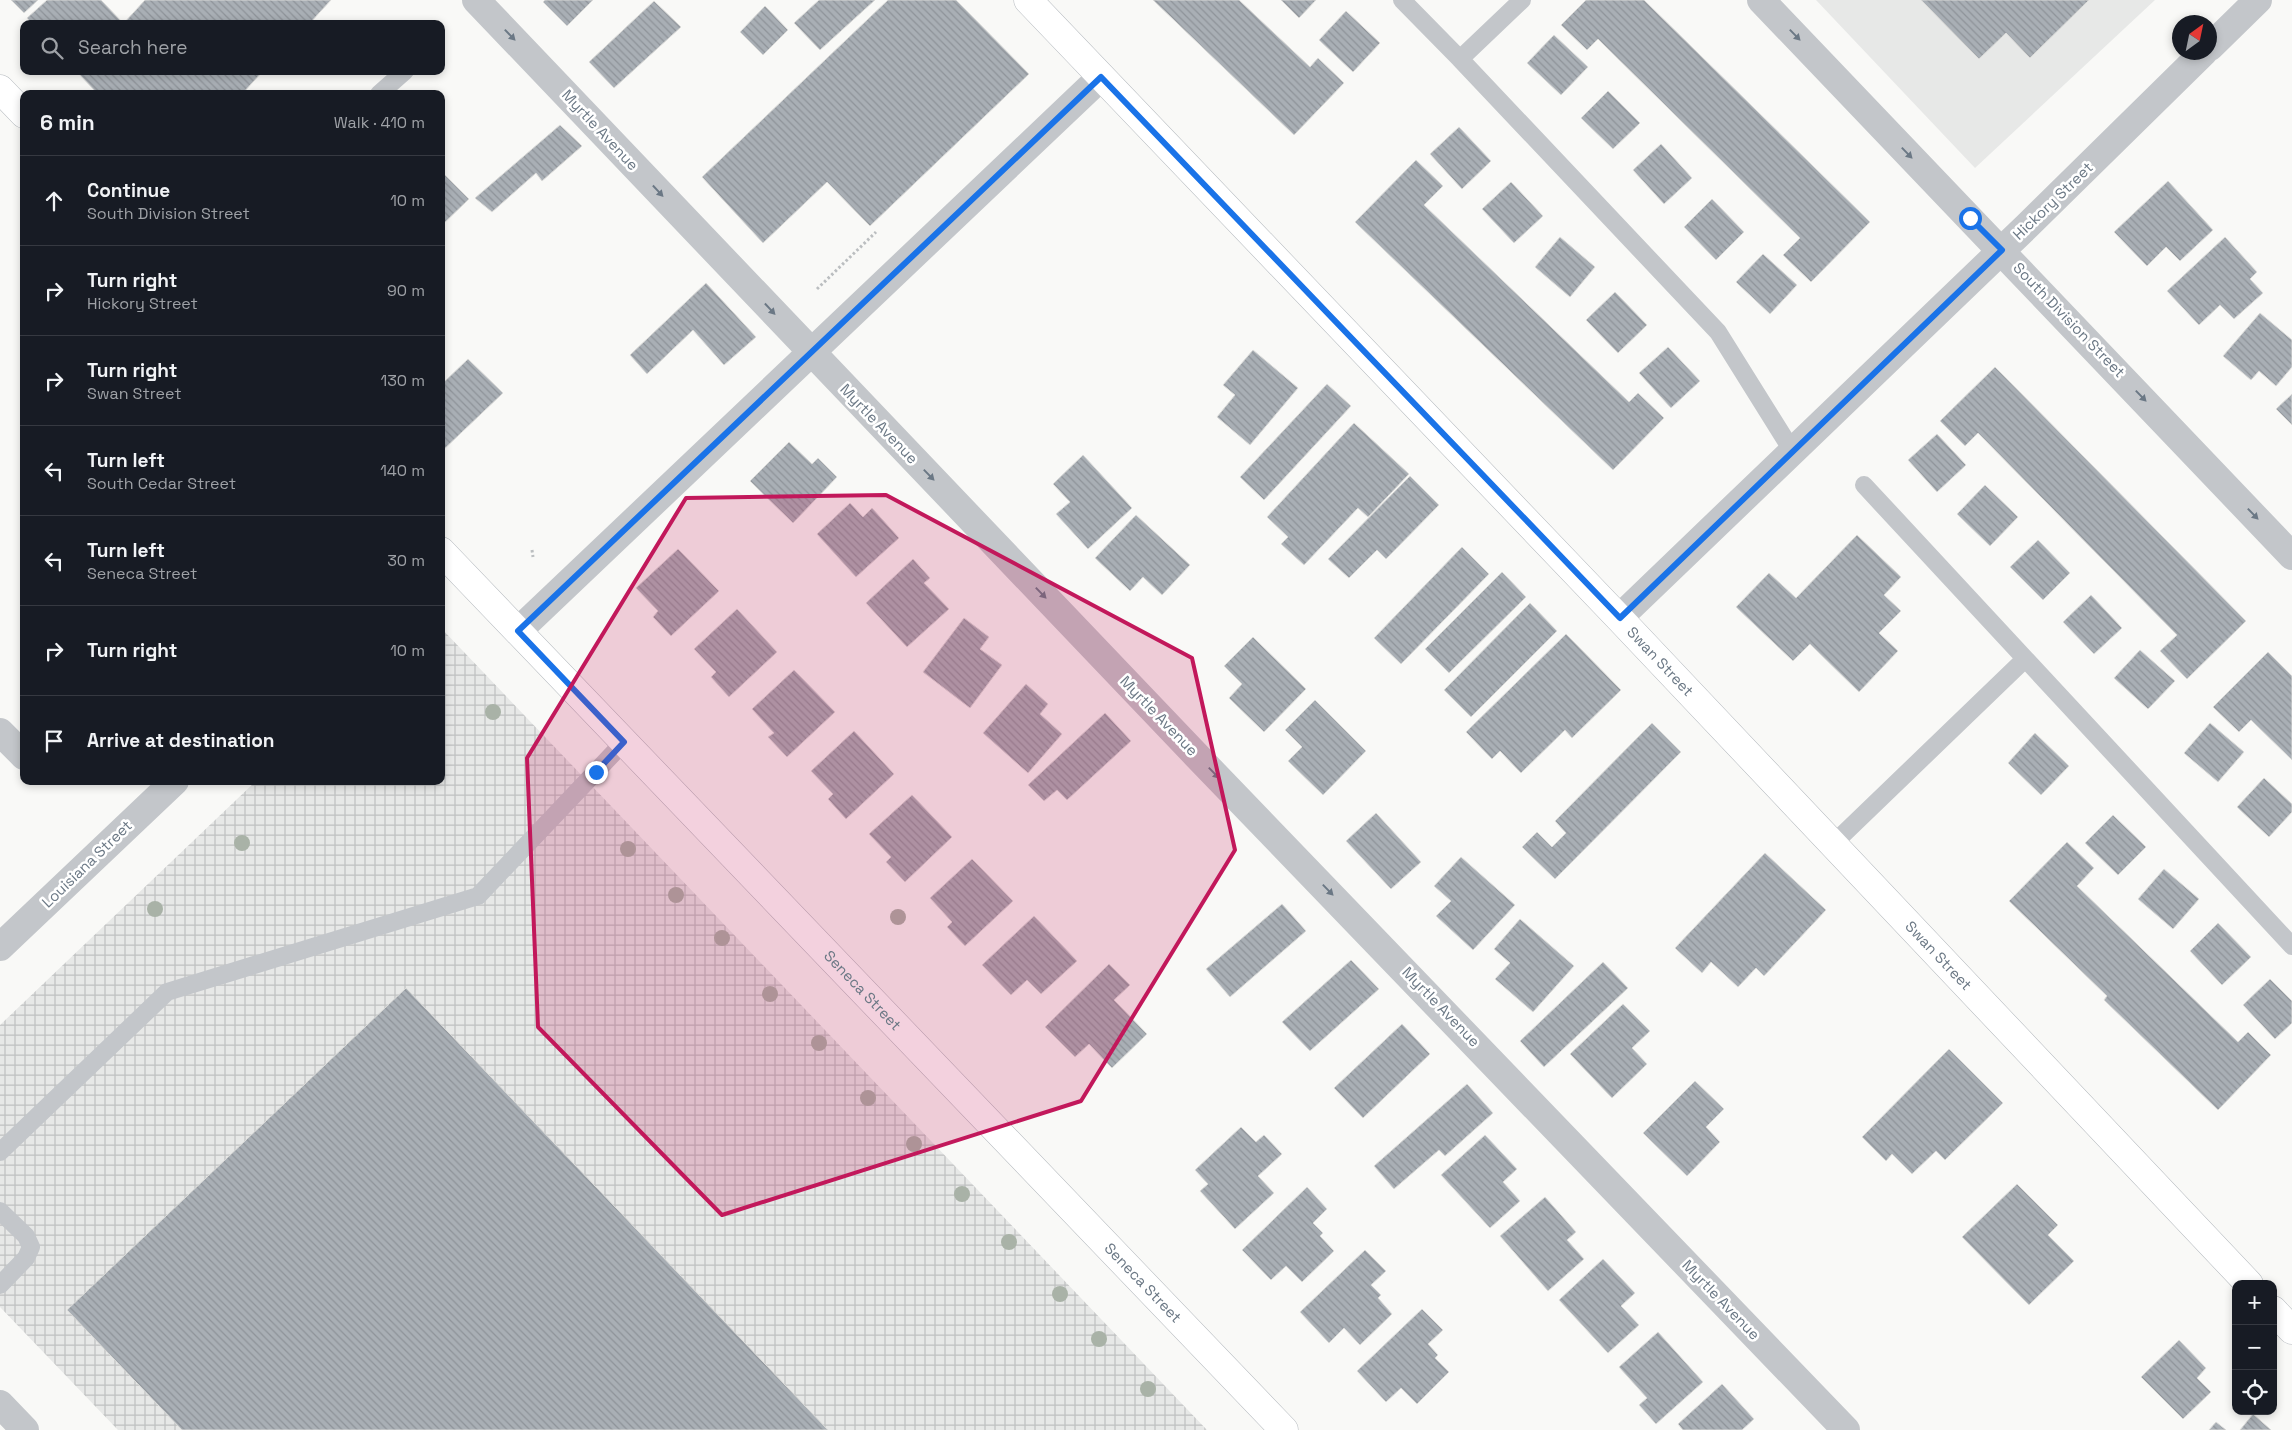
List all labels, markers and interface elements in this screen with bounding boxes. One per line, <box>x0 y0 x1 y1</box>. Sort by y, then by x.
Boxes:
north arrow <box>2172 15 2217 60</box>
search box <box>20 20 445 75</box>
one-way arrow <box>504 29 516 41</box>
one-way arrow <box>1789 29 1801 41</box>
icon: search <box>38 34 66 62</box>
text: Search here <box>78 35 188 60</box>
street label: Myrtle Avenue <box>558 85 643 174</box>
text: 6 min <box>40 109 95 136</box>
text: Walk · 410 m <box>334 112 425 133</box>
one-way arrow <box>1901 146 1913 158</box>
street label: Hickory Street <box>2009 158 2097 244</box>
text: Continue <box>87 178 170 203</box>
one-way arrow <box>652 184 664 196</box>
icon: ahead <box>40 187 68 215</box>
text: 10 m <box>390 190 425 211</box>
text: South Division Street <box>87 203 250 224</box>
route start <box>1959 207 1982 230</box>
street label: South Division Street <box>2009 258 2129 381</box>
text: Turn right <box>87 268 177 293</box>
icon: right <box>40 277 68 305</box>
text: 90 m <box>387 280 425 301</box>
text: Hickory Street <box>87 293 198 314</box>
one-way arrow <box>764 303 776 315</box>
text: Turn right <box>87 358 177 383</box>
icon: right <box>40 367 68 395</box>
text: 130 m <box>381 370 425 391</box>
street label: Myrtle Avenue <box>836 380 922 468</box>
text: Swan Street <box>87 383 182 404</box>
one-way arrow <box>2135 390 2147 402</box>
text: Turn left <box>87 448 165 473</box>
icon: left <box>40 457 68 485</box>
text: 140 m <box>380 460 425 481</box>
one-way arrow <box>923 469 935 481</box>
text: South Cedar Street <box>87 473 236 494</box>
one-way arrow <box>2247 508 2259 520</box>
text: Turn left <box>87 538 165 563</box>
icon: left <box>40 547 68 575</box>
text: 30 m <box>387 550 425 571</box>
text: Seneca Street <box>87 563 197 584</box>
one-way arrow <box>1035 587 1047 599</box>
street label: Swan Street <box>1623 622 1698 700</box>
icon: right <box>40 637 68 665</box>
text: Turn right <box>87 638 177 663</box>
text: 10 m <box>390 640 425 661</box>
street label: Myrtle Avenue <box>1116 672 1202 760</box>
icon: arrive <box>40 727 68 755</box>
text: Arrive at destination <box>87 728 275 753</box>
route end <box>585 761 608 784</box>
one-way arrow <box>1208 767 1220 779</box>
street label: Louisiana Street <box>38 816 136 911</box>
one-way arrow <box>1322 883 1334 895</box>
street label: Swan Street <box>1901 917 1976 994</box>
street label: Seneca Street <box>820 946 906 1034</box>
street label: Myrtle Avenue <box>1398 963 1484 1051</box>
street label: Seneca Street <box>1101 1239 1186 1327</box>
street label: Myrtle Avenue <box>1678 1256 1764 1344</box>
map controls <box>2232 1280 2277 1415</box>
button: + <box>2232 1280 2277 1325</box>
button: − <box>2232 1325 2277 1370</box>
button: locate <box>2232 1370 2277 1415</box>

